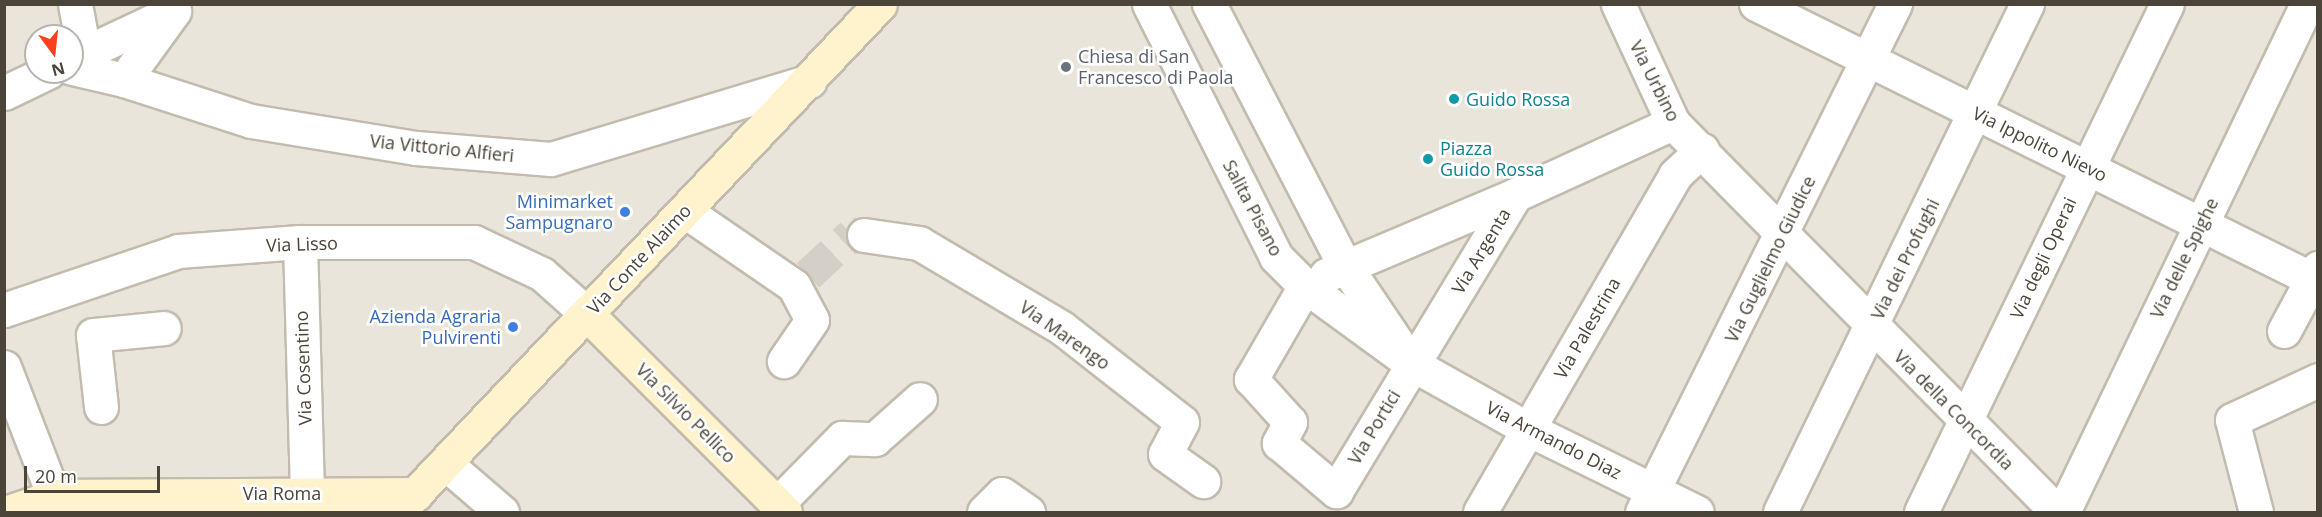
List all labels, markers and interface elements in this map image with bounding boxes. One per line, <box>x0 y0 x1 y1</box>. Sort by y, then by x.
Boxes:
north arrow <box>24 24 84 84</box>
street label: Via Urbino <box>1625 37 1685 125</box>
place label: Chiesa di San Francesco di Paola <box>1078 46 1234 88</box>
text: N <box>49 57 67 82</box>
marker: Chiesa di San Francesco di Paola <box>1059 60 1073 74</box>
place label: Guido Rossa <box>1466 88 1570 110</box>
marker: Guido Rossa <box>1447 92 1461 106</box>
street label: Via Ippolito Nievo <box>1969 102 2111 186</box>
street label: Via Vittorio Alfieri <box>369 130 515 166</box>
place label: Piazza Guido Rossa <box>1440 138 1544 180</box>
marker: Piazza Guido Rossa <box>1421 152 1435 166</box>
street label: Salita Pisano <box>1219 156 1287 260</box>
street label: Via Guglielmo Giudice <box>1720 172 1820 346</box>
place label: Minimarket Sampugnaro <box>505 191 613 234</box>
street label: Via degli Operai <box>2005 194 2081 322</box>
street label: Via delle Spighe <box>2146 194 2222 322</box>
street label: Via dei Profughi <box>1866 195 1944 323</box>
street label: Via Conte Alaimo <box>583 200 695 318</box>
street label: Via Argenta <box>1447 204 1515 298</box>
marker: Minimarket Sampugnaro <box>618 205 632 219</box>
street label: Via Lisso <box>266 232 338 256</box>
street label: Via Palestrina <box>1549 274 1625 382</box>
street label: Via Marengo <box>1016 296 1114 374</box>
place label: Azienda Agraria Pulvirenti <box>369 306 501 348</box>
street label: Via Cosentino <box>290 310 316 426</box>
marker: Azienda Agraria Pulvirenti <box>506 320 520 334</box>
street label: Via della Concordia <box>1890 346 2018 474</box>
street label: Via Silvio Pellico <box>632 359 740 467</box>
street label: Via Portici <box>1343 386 1405 468</box>
street label: Via Armando Diaz <box>1483 397 1625 483</box>
scale bar <box>27 454 164 492</box>
text: 20 m <box>35 464 77 488</box>
street label: Via Roma <box>243 482 321 504</box>

